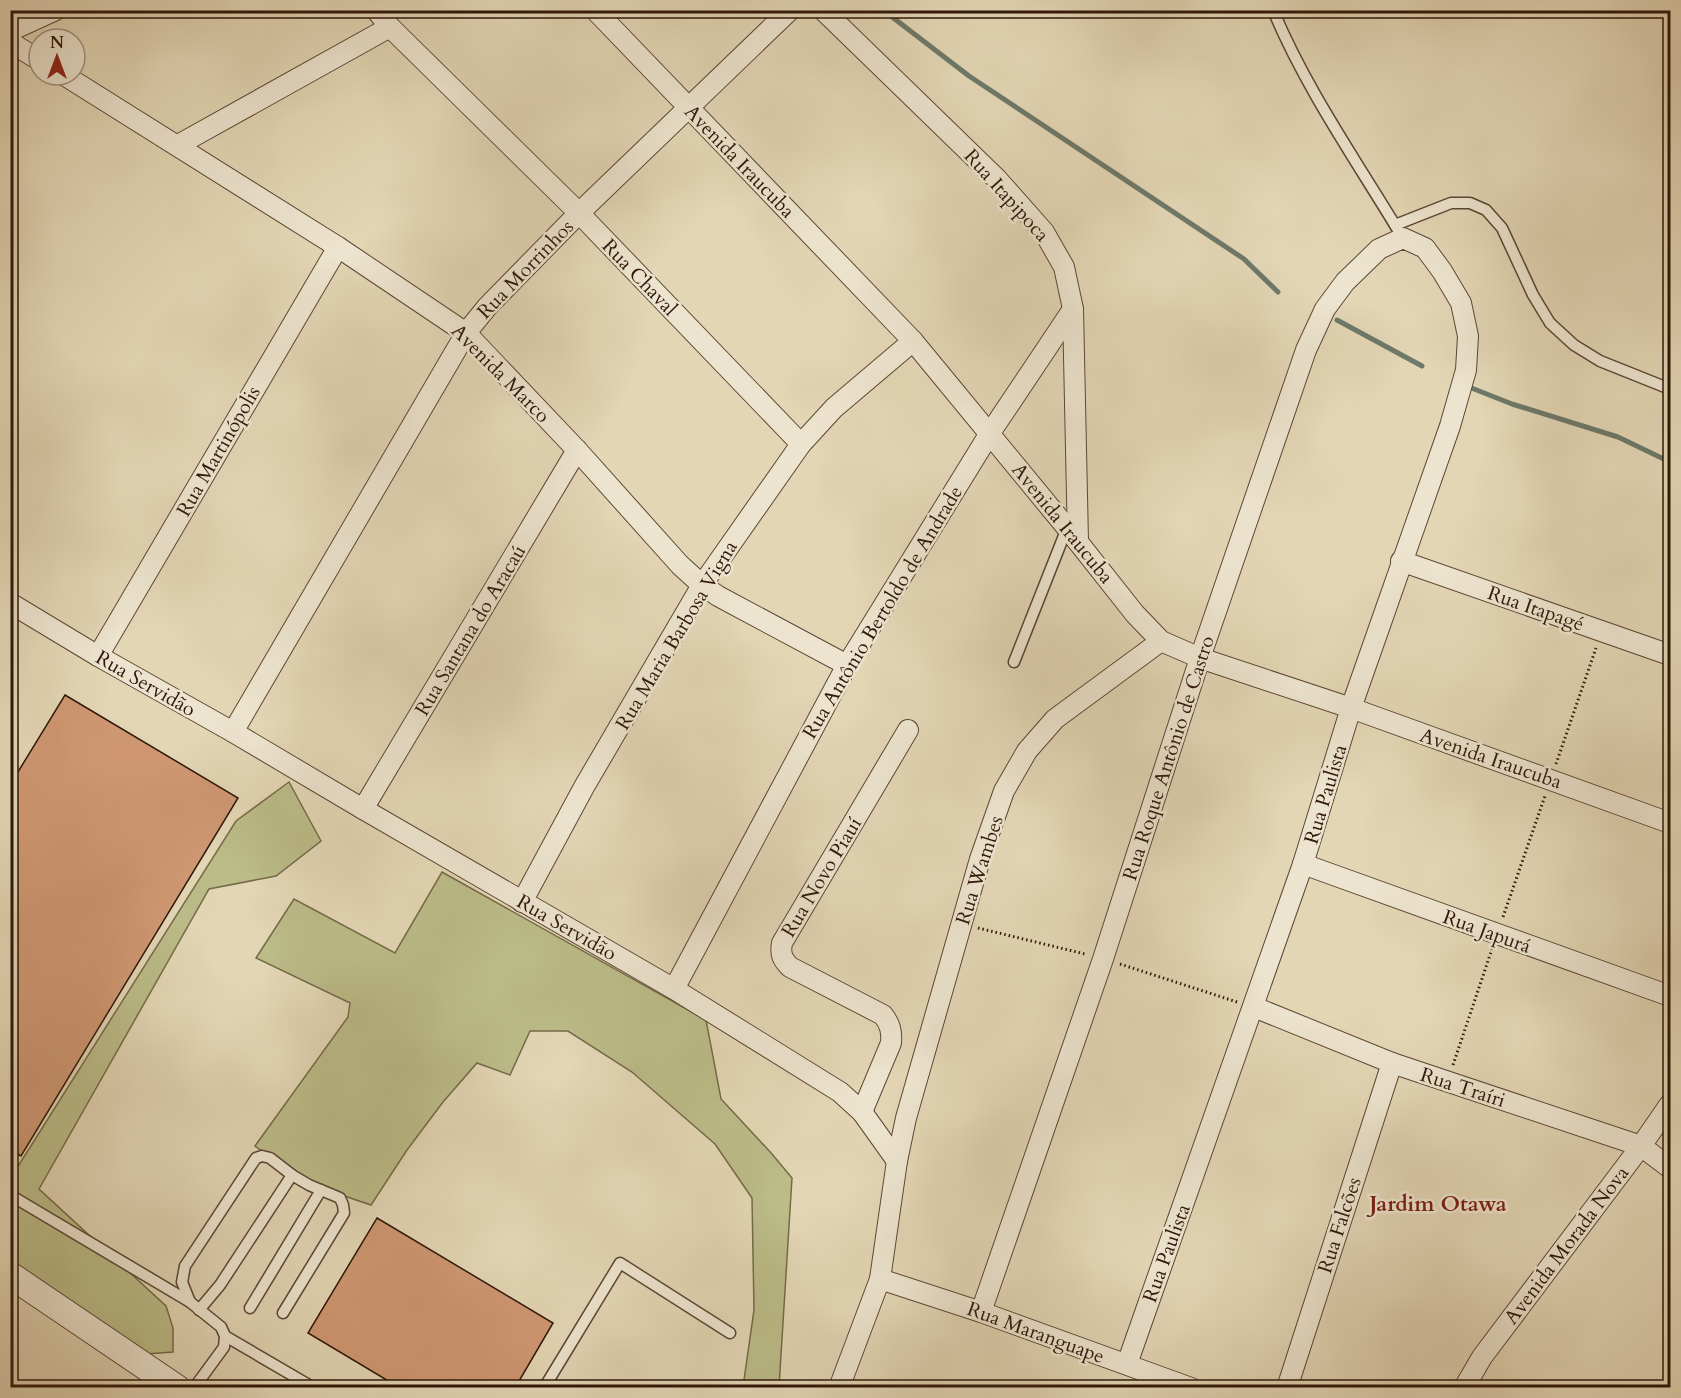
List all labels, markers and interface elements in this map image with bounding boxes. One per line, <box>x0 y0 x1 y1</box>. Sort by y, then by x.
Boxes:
north arrow <box>27 27 87 87</box>
text: N <box>50 32 64 54</box>
street label: Avenida Iraucuba <box>678 99 801 224</box>
street label: Rua Itapipoca <box>958 143 1056 248</box>
street label: Rua Morrinhos <box>471 214 580 325</box>
street label: Rua Chaval <box>596 233 683 322</box>
street label: Avenida Marco <box>445 318 556 429</box>
street label: Rua Martinópolis <box>170 381 267 521</box>
street label: Avenida Iraucuba <box>1005 457 1120 590</box>
street label: Rua Antônio Bertoldo de Andrade <box>796 481 969 744</box>
street label: Rua Maria Barbosa Vigna <box>609 535 744 735</box>
street label: Rua Santana do Aracaú <box>409 540 532 721</box>
street label: Rua Itapagé <box>1484 579 1588 638</box>
street label: Rua Roque Antônio de Castro <box>1116 632 1221 884</box>
street label: Rua Servidão <box>91 644 201 723</box>
street label: Avenida Iraucuba <box>1416 722 1566 795</box>
street label: Rua Paulista <box>1298 741 1353 847</box>
street label: Rua Novo Piauí <box>775 812 868 942</box>
street label: Rua Wambes <box>949 812 1010 928</box>
street label: Rua Servidão <box>512 888 622 967</box>
street label: Rua Japurá <box>1439 903 1535 960</box>
street label: Rua Traíri <box>1417 1061 1509 1114</box>
street label: Avenida Morada Nova <box>1498 1160 1635 1330</box>
street label: Rua Falcões <box>1311 1174 1368 1277</box>
district label: Jardim Otawa <box>1366 1189 1507 1219</box>
street label: Rua Paulista <box>1136 1200 1197 1306</box>
street label: Rua Maranguape <box>963 1295 1108 1370</box>

